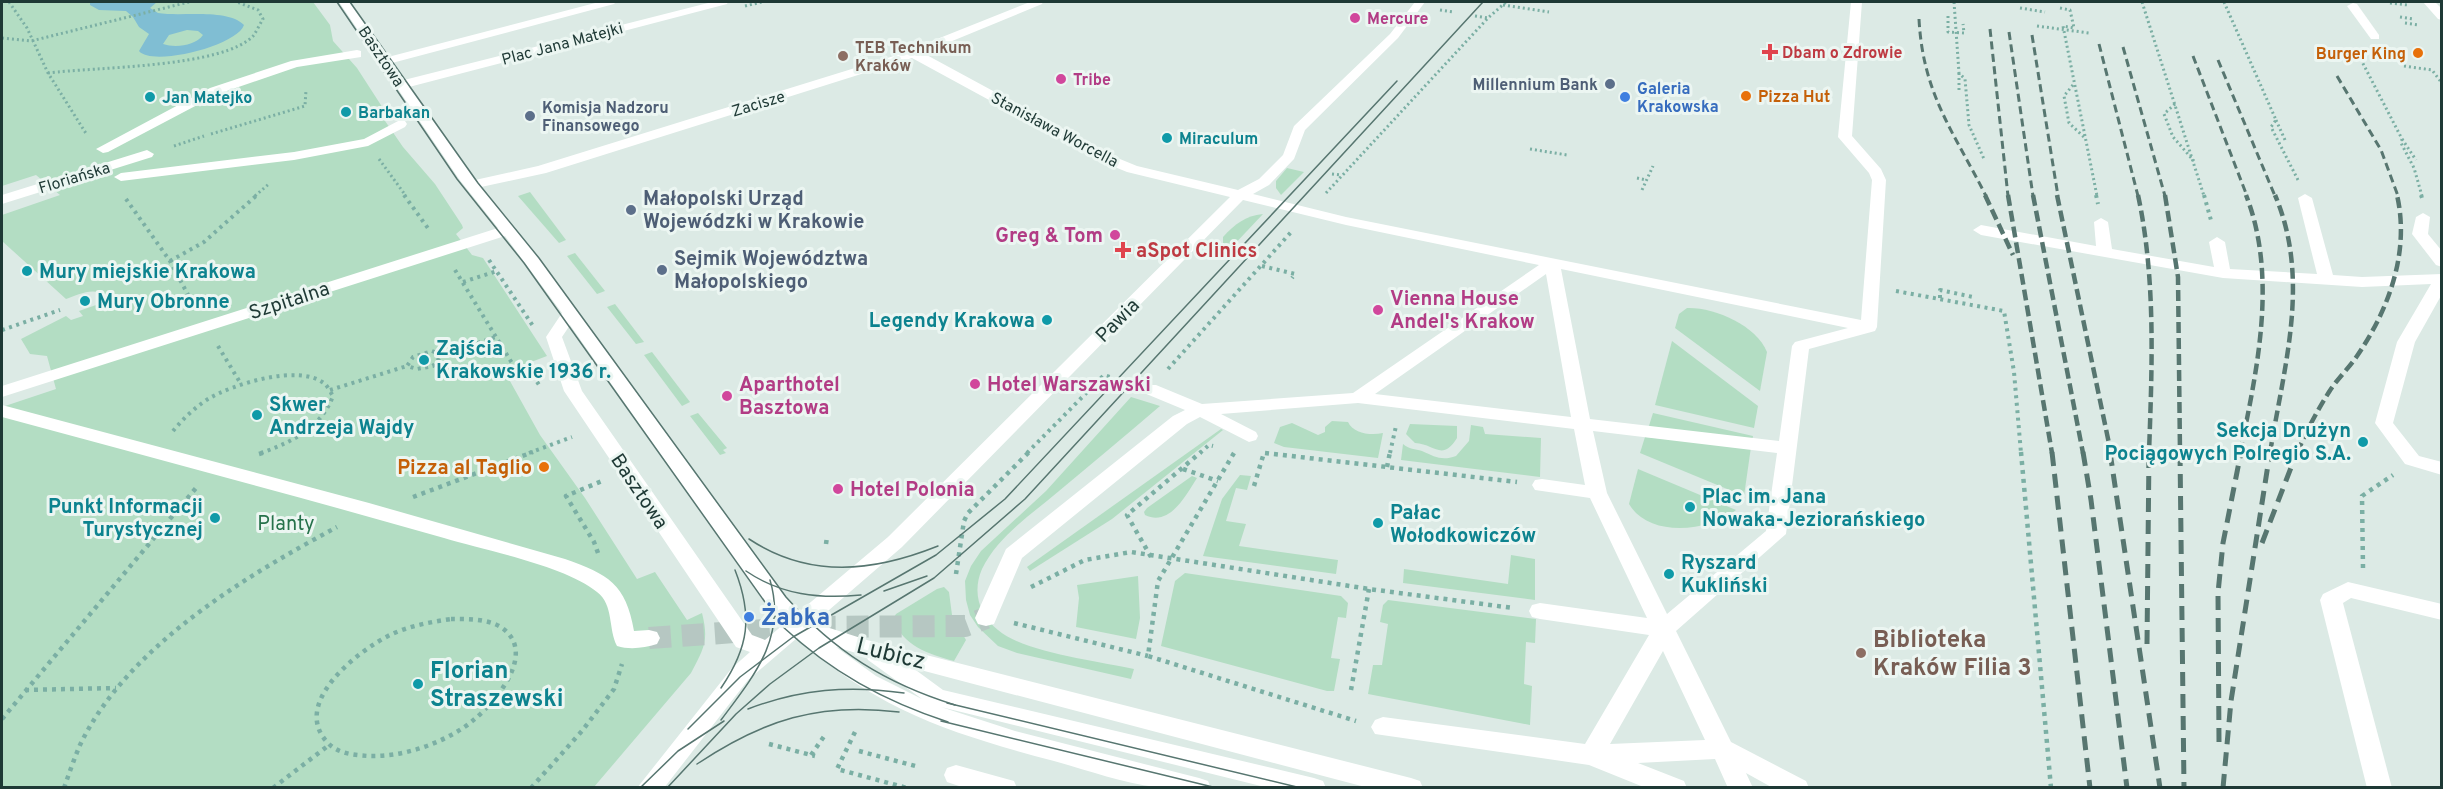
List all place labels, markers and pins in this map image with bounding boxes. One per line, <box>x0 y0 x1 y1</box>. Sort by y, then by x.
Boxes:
place label: Mercure <box>1367 10 1428 30</box>
marker: Mercure <box>1348 11 1362 25</box>
place label: TEB Technikum Kraków <box>855 39 971 77</box>
place label: Dbam o Zdrowie <box>1782 44 1903 64</box>
marker: Dbam o Zdrowie <box>1763 45 1777 59</box>
place label: Burger King <box>2316 45 2406 65</box>
marker: Burger King <box>2411 46 2425 60</box>
marker: TEB Technikum Kraków <box>836 49 850 63</box>
place label: Tribe <box>1073 71 1111 91</box>
marker: Tribe <box>1054 72 1068 86</box>
place label: Millennium Bank <box>1473 76 1598 96</box>
marker: Millennium Bank <box>1603 77 1617 91</box>
place label: Galeria Krakowska <box>1637 80 1719 118</box>
place label: Pizza Hut <box>1758 88 1830 108</box>
place label: Jan Matejko <box>162 89 252 109</box>
marker: Pizza Hut <box>1739 89 1753 103</box>
marker: Jan Matejko <box>143 90 157 104</box>
marker: Galeria Krakowska <box>1618 90 1632 104</box>
place label: Komisja Nadzoru Finansowego <box>542 99 669 137</box>
place label: Barbakan <box>358 104 430 124</box>
marker: Barbakan <box>339 105 353 119</box>
marker: Komisja Nadzoru Finansowego <box>523 109 537 123</box>
place label: Miraculum <box>1179 130 1258 150</box>
marker: Miraculum <box>1160 131 1174 145</box>
place label: Małopolski Urząd Wojewódzki w Krakowie <box>643 187 865 236</box>
marker: Małopolski Urząd Wojewódzki w Krakowie <box>624 203 638 217</box>
place label: Greg & Tom <box>995 224 1103 250</box>
marker: Greg & Tom <box>1108 228 1122 242</box>
place label: aSpot Clinics <box>1136 239 1257 265</box>
marker: aSpot Clinics <box>1114 241 1132 259</box>
place label: Sejmik Województwa Małopolskiego <box>674 247 868 296</box>
place label: Mury miejskie Krakowa <box>39 260 256 286</box>
marker: Sejmik Województwa Małopolskiego <box>655 263 669 277</box>
marker: Mury miejskie Krakowa <box>20 264 34 278</box>
place label: Vienna House Andel's Krakow <box>1390 287 1535 336</box>
place label: Mury Obronne <box>97 290 230 316</box>
marker: Mury Obronne <box>78 294 92 308</box>
marker: Vienna House Andel's Krakow <box>1371 303 1385 317</box>
place label: Legendy Krakowa <box>869 309 1035 335</box>
marker: Legendy Krakowa <box>1040 313 1054 327</box>
place label: Zajścia Krakowskie 1936 r. <box>436 337 611 386</box>
marker: Zajścia Krakowskie 1936 r. <box>417 353 431 367</box>
place label: Aparthotel Basztowa <box>739 373 840 422</box>
place label: Hotel Warszawski <box>987 373 1151 399</box>
marker: Hotel Warszawski <box>968 377 982 391</box>
marker: Aparthotel Basztowa <box>720 389 734 403</box>
place label: Skwer Andrzeja Wajdy <box>269 393 414 442</box>
marker: Skwer Andrzeja Wajdy <box>250 408 264 422</box>
place label: Sekcja Drużyn Pociągowych Polregio S.A. <box>2105 419 2351 468</box>
marker: Sekcja Drużyn Pociągowych Polregio S.A. <box>2356 435 2370 449</box>
place label: Pizza al Taglio <box>397 456 532 482</box>
marker: Pizza al Taglio <box>537 460 551 474</box>
place label: Hotel Polonia <box>850 478 975 504</box>
marker: Hotel Polonia <box>831 482 845 496</box>
place label: Plac im. Jana Nowaka-Jeziorańskiego <box>1702 485 1925 534</box>
place label: Punkt Informacji Turystycznej <box>48 495 203 544</box>
marker: Plac im. Jana Nowaka-Jeziorańskiego <box>1683 500 1697 514</box>
place label: Pałac Wołodkowiczów <box>1390 501 1536 550</box>
marker: Punkt Informacji Turystycznej <box>208 511 222 525</box>
marker: Pałac Wołodkowiczów <box>1371 516 1385 530</box>
place label: Ryszard Kukliński <box>1681 551 1768 600</box>
marker: Ryszard Kukliński <box>1662 567 1676 581</box>
place label: Żabka <box>761 602 830 634</box>
marker: Żabka <box>742 610 756 624</box>
place label: Biblioteka Kraków Filia 3 <box>1873 626 2032 684</box>
marker: Biblioteka Kraków Filia 3 <box>1854 646 1868 660</box>
place label: Florian Straszewski <box>430 657 564 715</box>
marker: Florian Straszewski <box>411 677 425 691</box>

